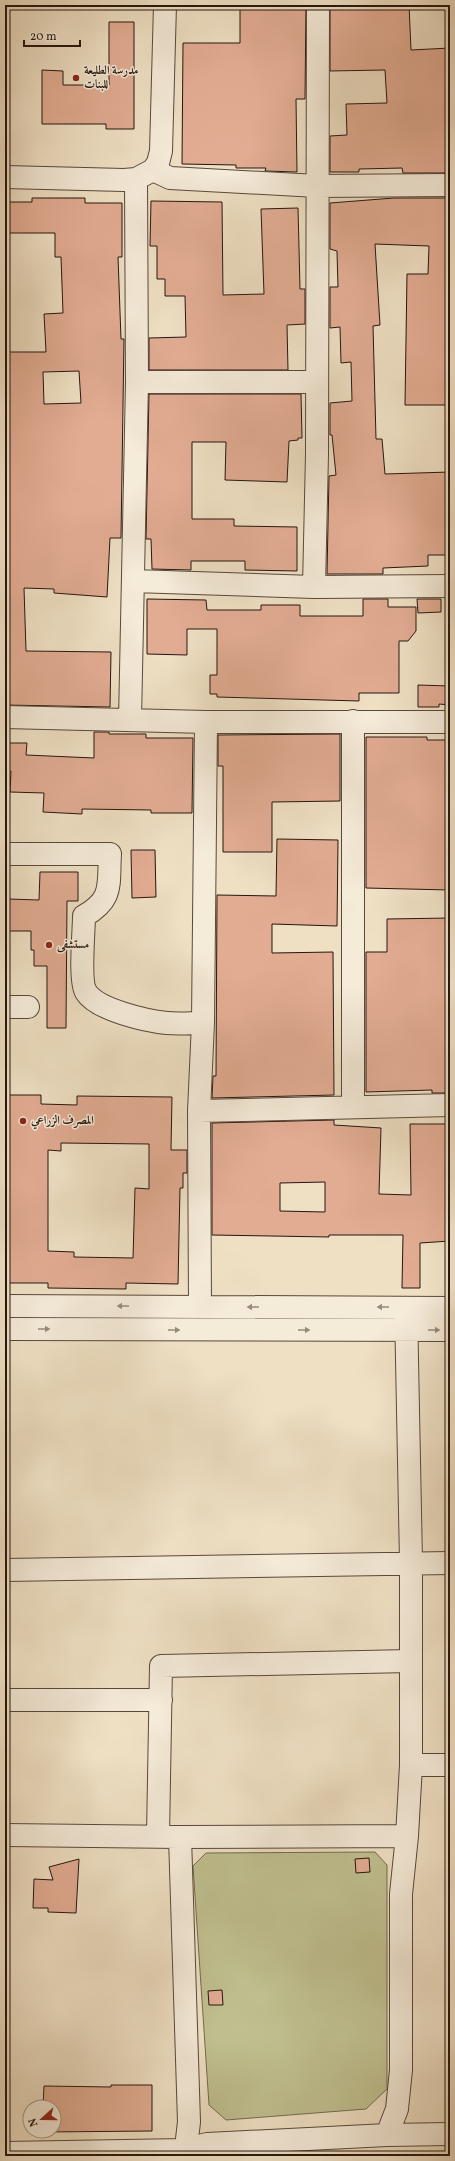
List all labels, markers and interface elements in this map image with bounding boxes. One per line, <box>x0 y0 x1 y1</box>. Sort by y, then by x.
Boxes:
scale bar <box>24 22 80 48</box>
text: 20 m <box>30 29 57 45</box>
place label: مدرسة الطليعة للبنات <box>84 63 139 93</box>
marker: مدرسة الطليعة للبنات <box>71 73 81 83</box>
place label: مستشفى <box>56 937 89 953</box>
marker: مستشفى <box>44 940 54 950</box>
place label: المصرف الزراعي <box>30 1113 94 1130</box>
marker: المصرف الزراعي <box>18 1116 28 1126</box>
one-way arrow <box>116 1303 129 1309</box>
one-way arrow <box>247 1303 259 1310</box>
one-way arrow <box>377 1304 389 1311</box>
one-way arrow <box>38 1326 51 1332</box>
one-way arrow <box>168 1327 181 1333</box>
one-way arrow <box>298 1327 311 1333</box>
one-way arrow <box>428 1327 441 1333</box>
north arrow <box>22 2099 62 2139</box>
text: N <box>26 2116 42 2128</box>

